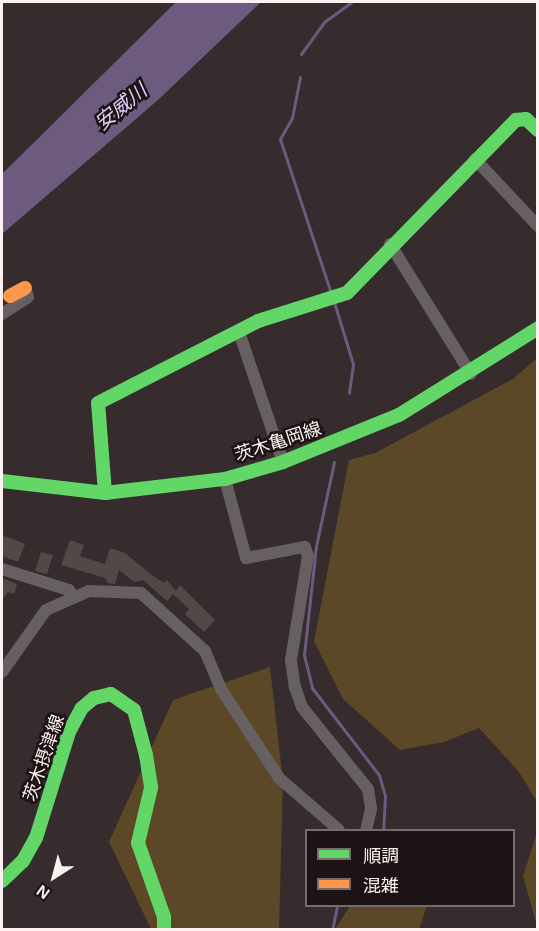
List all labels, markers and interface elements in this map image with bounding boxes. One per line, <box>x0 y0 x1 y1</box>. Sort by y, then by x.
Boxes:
water label: 安威川 <box>90 79 152 135</box>
street label: 茨木亀岡線 <box>232 418 324 466</box>
street label: 茨木摂津線 <box>19 712 69 804</box>
legend <box>305 829 515 907</box>
text: 順調 <box>363 846 399 866</box>
north arrow <box>24 847 84 907</box>
text: 混雑 <box>363 876 399 896</box>
text: N <box>33 882 53 902</box>

